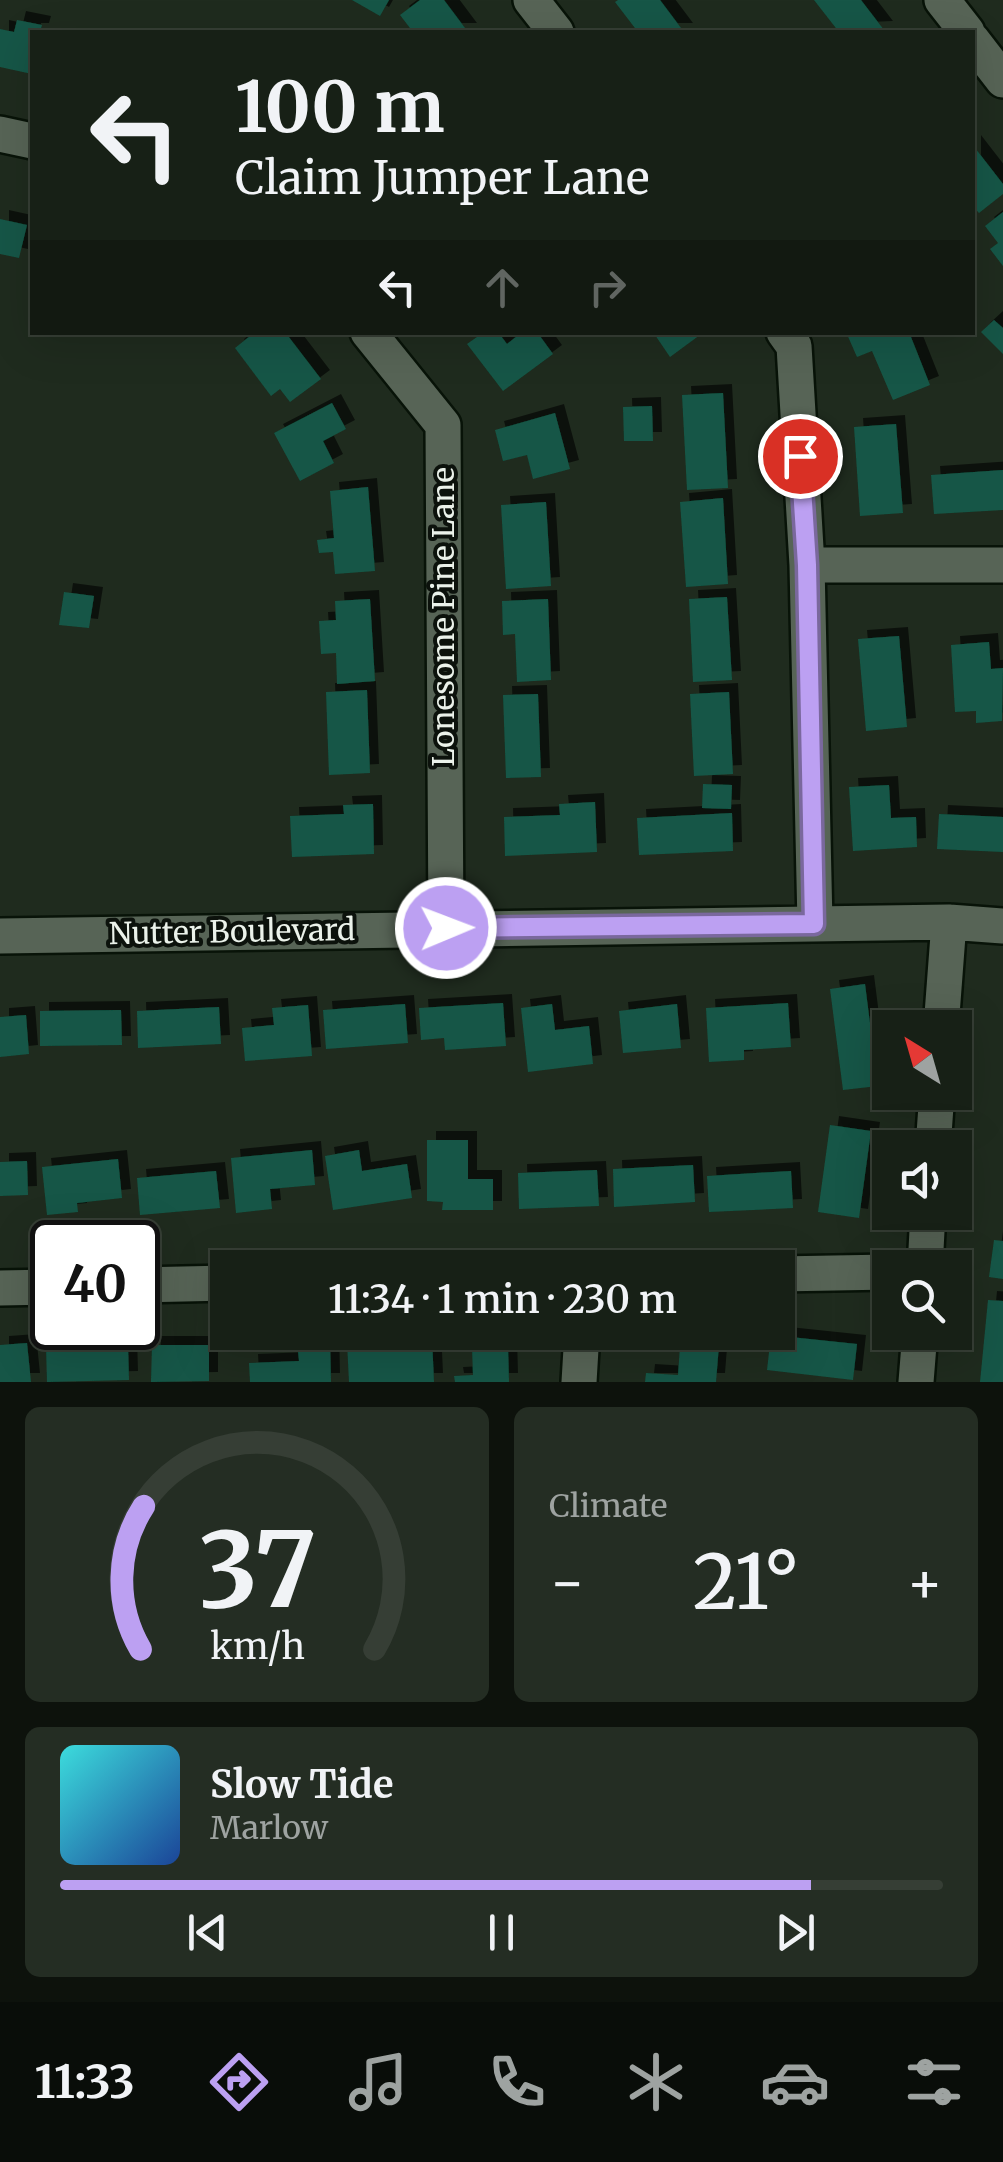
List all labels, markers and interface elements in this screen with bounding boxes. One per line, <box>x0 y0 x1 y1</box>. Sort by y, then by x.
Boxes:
text: 100 m <box>235 63 445 151</box>
icon: left <box>70 70 200 200</box>
text: Claim Jumper Lane <box>235 150 649 206</box>
icon: left <box>370 260 425 315</box>
icon: ahead <box>475 260 530 315</box>
icon: right <box>580 260 635 315</box>
pin <box>758 414 843 499</box>
icon: arrive <box>773 429 828 484</box>
street label: Lonesome Pine Lane <box>424 467 462 767</box>
position arrow <box>394 876 498 980</box>
street label: Nutter Boulevard <box>109 910 355 952</box>
north arrow <box>872 1010 972 1110</box>
map controls <box>872 1010 972 1350</box>
button: sound <box>872 1130 972 1230</box>
speed limit sign: 40 <box>30 1220 160 1350</box>
button: search <box>872 1250 972 1350</box>
text: 11:34 · 1 min · 230 m <box>328 1276 677 1323</box>
text: Climate <box>549 1486 667 1526</box>
text: 37 <box>198 1505 316 1635</box>
text: 21° <box>693 1535 799 1629</box>
text: − <box>549 1548 586 1617</box>
text: + <box>906 1548 943 1617</box>
text: km/h <box>210 1624 304 1669</box>
text: Slow Tide <box>210 1761 394 1808</box>
text: Marlow <box>210 1808 328 1848</box>
icon: previous <box>180 1905 235 1960</box>
icon: pause <box>474 1905 529 1960</box>
icon: next <box>768 1905 823 1960</box>
icon: directions <box>204 2047 274 2117</box>
icon: music <box>343 2047 413 2117</box>
icon: phone <box>482 2047 552 2117</box>
icon: climate <box>621 2047 691 2117</box>
icon: car <box>760 2047 830 2117</box>
icon: filters <box>899 2047 969 2117</box>
text: 11:33 <box>34 2054 135 2110</box>

